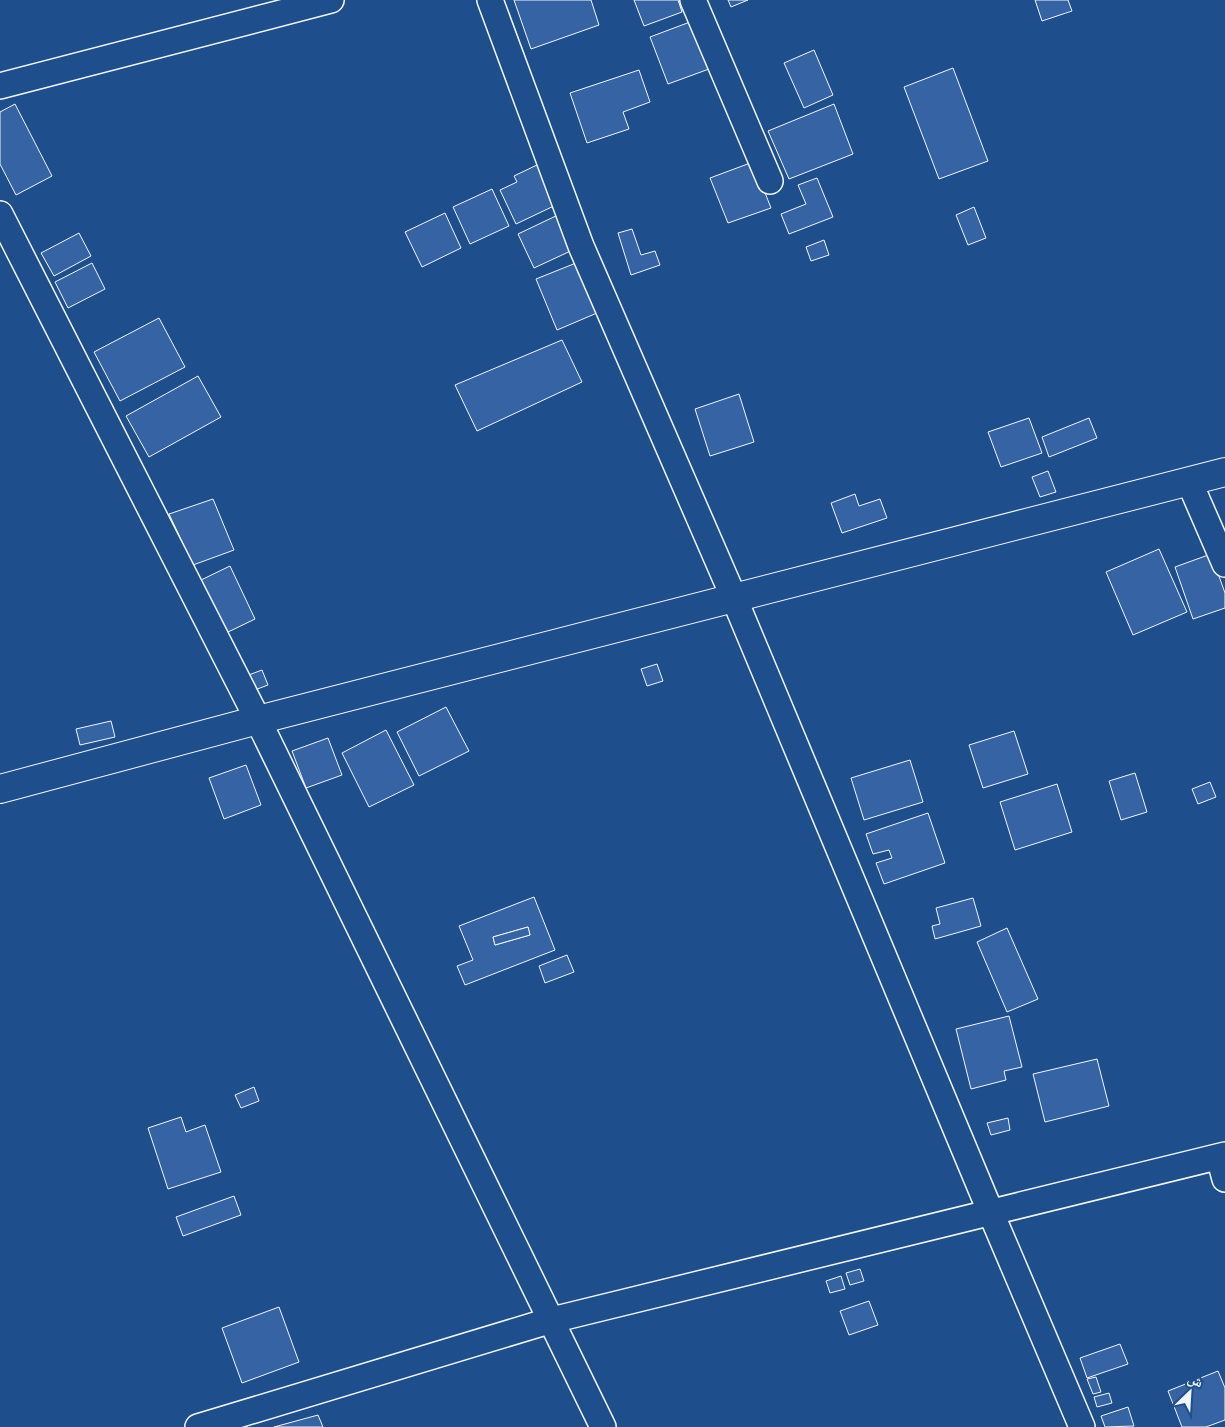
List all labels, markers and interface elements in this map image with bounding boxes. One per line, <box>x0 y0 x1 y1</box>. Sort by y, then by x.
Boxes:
north arrow <box>1165 1367 1215 1417</box>
text: ش <box>1185 1369 1206 1392</box>

